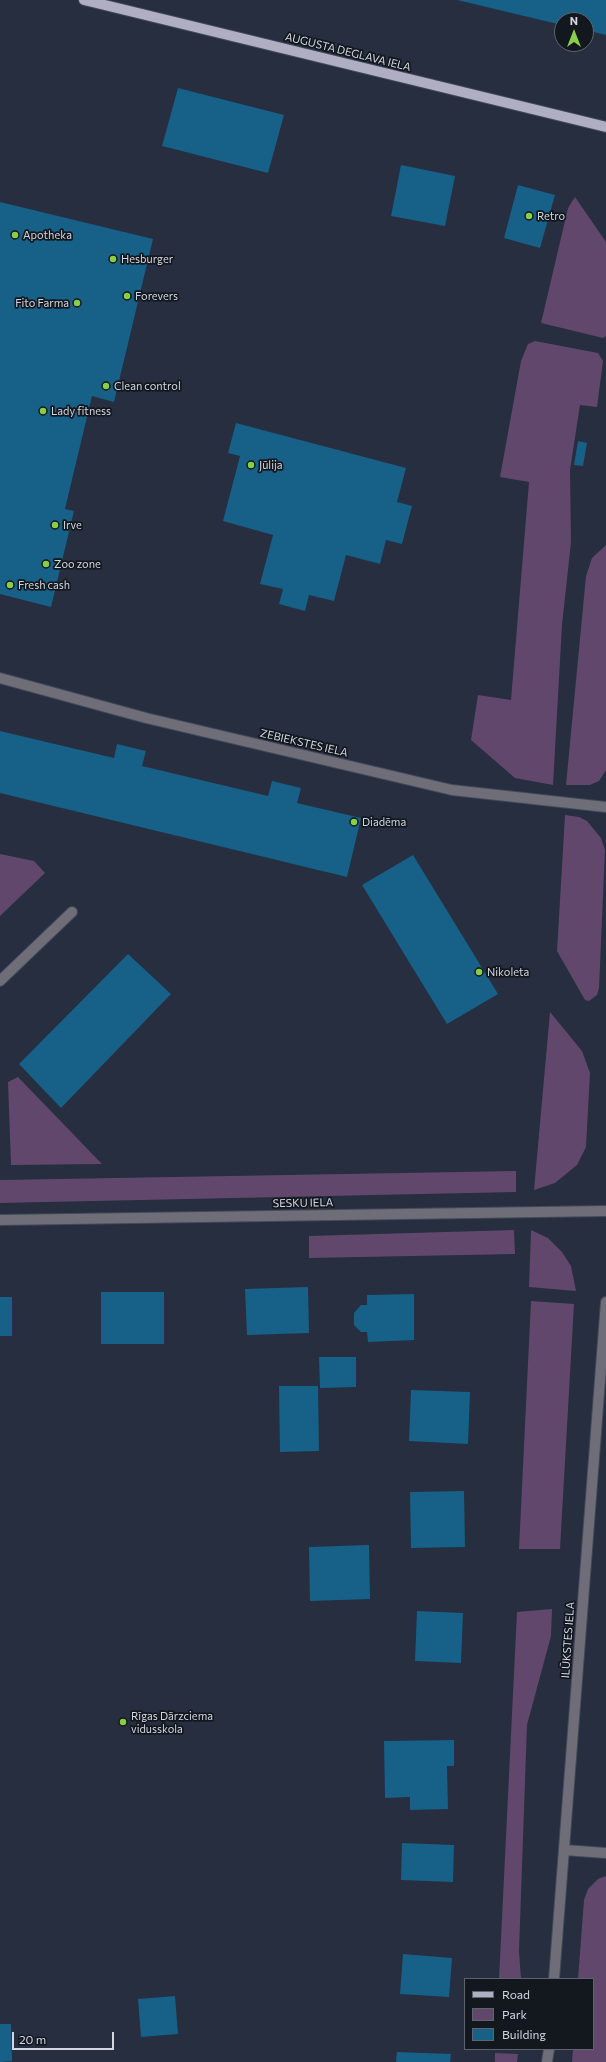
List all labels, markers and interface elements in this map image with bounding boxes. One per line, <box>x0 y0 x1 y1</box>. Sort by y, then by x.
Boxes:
north arrow <box>554 12 594 52</box>
text: N <box>570 14 578 27</box>
street label: AUGUSTA DEGLAVA IELA <box>284 30 412 74</box>
place label: Retro <box>537 209 565 223</box>
marker: Retro <box>524 211 534 221</box>
place label: Apotheka <box>23 228 72 242</box>
marker: Apotheka <box>10 230 20 240</box>
place label: Hesburger <box>121 252 173 266</box>
marker: Hesburger <box>108 254 118 264</box>
place label: Forevers <box>135 289 178 303</box>
marker: Forevers <box>122 291 132 301</box>
place label: Fito Farma <box>15 296 69 310</box>
marker: Fito Farma <box>72 298 82 308</box>
place label: Clean control <box>114 379 181 393</box>
marker: Clean control <box>101 381 111 391</box>
place label: Lady fitness <box>51 404 111 418</box>
marker: Lady fitness <box>38 406 48 416</box>
place label: Jūlija <box>259 458 283 472</box>
marker: Jūlija <box>246 460 256 470</box>
place label: Irve <box>63 518 82 532</box>
marker: Irve <box>50 520 60 530</box>
place label: Zoo zone <box>54 557 101 571</box>
marker: Zoo zone <box>41 559 51 569</box>
place label: Fresh cash <box>18 578 70 592</box>
marker: Fresh cash <box>5 580 15 590</box>
street label: ZEBIEKSTES IELA <box>259 726 349 760</box>
place label: Diadēma <box>362 815 406 829</box>
marker: Diadēma <box>349 817 359 827</box>
place label: Nikoleta <box>487 965 529 979</box>
marker: Nikoleta <box>474 967 484 977</box>
street label: SESKU IELA <box>273 1196 333 1210</box>
street label: ILŪKSTES IELA <box>559 1601 577 1679</box>
place label: Rīgas Dārzciema vidusskola <box>131 1709 213 1735</box>
marker: Rīgas Dārzciema vidusskola <box>118 1717 128 1727</box>
legend <box>464 1978 594 2050</box>
text: Road <box>502 1987 530 2001</box>
text: Park <box>502 2007 527 2021</box>
scale bar <box>14 2024 116 2050</box>
text: Building <box>502 2027 546 2041</box>
text: 20 m <box>19 2032 46 2046</box>

